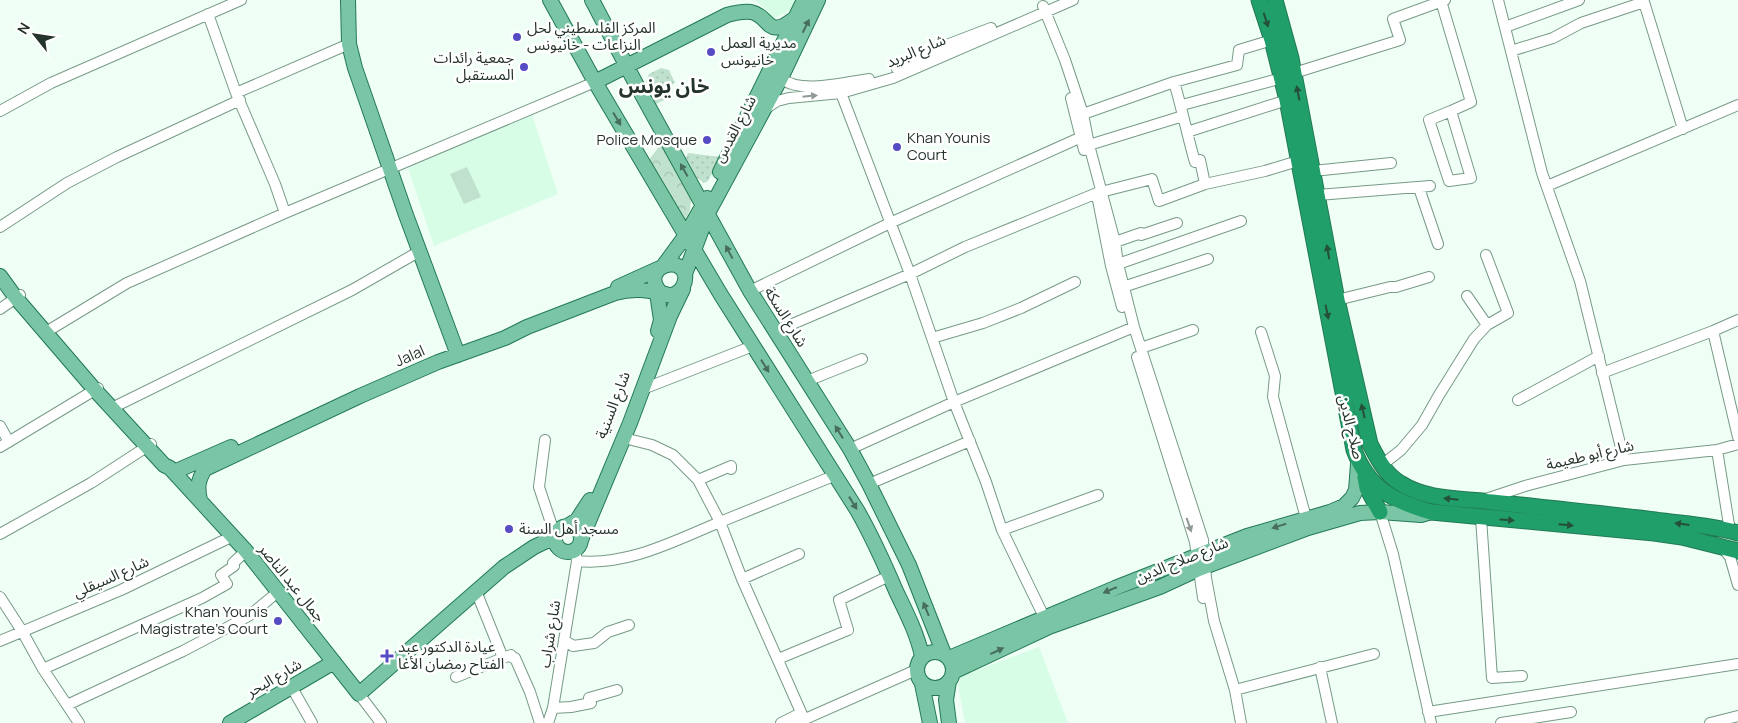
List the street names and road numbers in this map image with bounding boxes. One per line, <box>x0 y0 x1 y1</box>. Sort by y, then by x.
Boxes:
street label: شارع البريد <box>883 29 950 74</box>
street label: شارع القدس <box>708 91 763 167</box>
street label: شارع السكة <box>758 283 813 352</box>
street label: Jalal <box>392 340 428 371</box>
street label: شارع السنية <box>590 368 637 442</box>
street label: صلاح الدين <box>1331 392 1370 462</box>
street label: شارع أبو طعيمة <box>1544 434 1636 477</box>
street label: شارع صلاح الدين <box>1132 531 1232 590</box>
street label: جمال عبد الناصر <box>254 538 331 627</box>
street label: شارع السيقلي <box>70 550 153 604</box>
street label: شارع شراب <box>534 598 567 669</box>
street label: شارع البحر <box>241 653 306 704</box>

